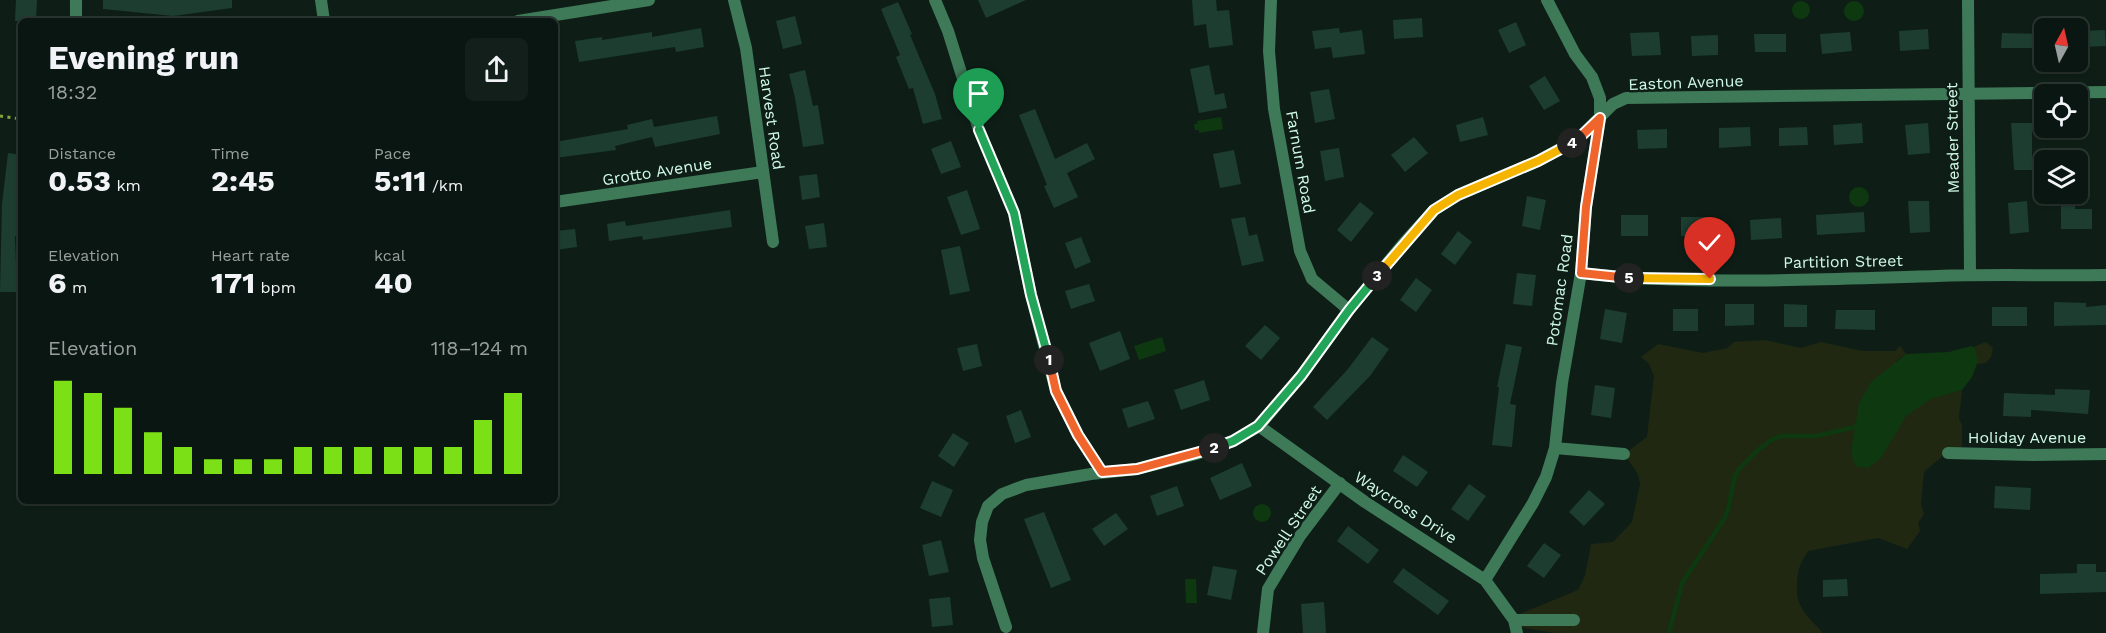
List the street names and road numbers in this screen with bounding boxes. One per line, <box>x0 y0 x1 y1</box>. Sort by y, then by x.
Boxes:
street label: Harvest Road <box>755 65 788 171</box>
street label: Easton Avenue <box>1628 71 1744 94</box>
street label: Meader Street <box>1942 82 1963 194</box>
street label: Farnum Road <box>1282 109 1319 215</box>
street label: Grotto Avenue <box>601 153 713 190</box>
street label: Potomac Road <box>1542 233 1577 347</box>
street label: Partition Street <box>1783 251 1903 272</box>
street label: Holiday Avenue <box>1968 428 2086 447</box>
street label: Waycross Drive <box>1351 467 1461 548</box>
street label: Powell Street <box>1251 482 1326 579</box>

